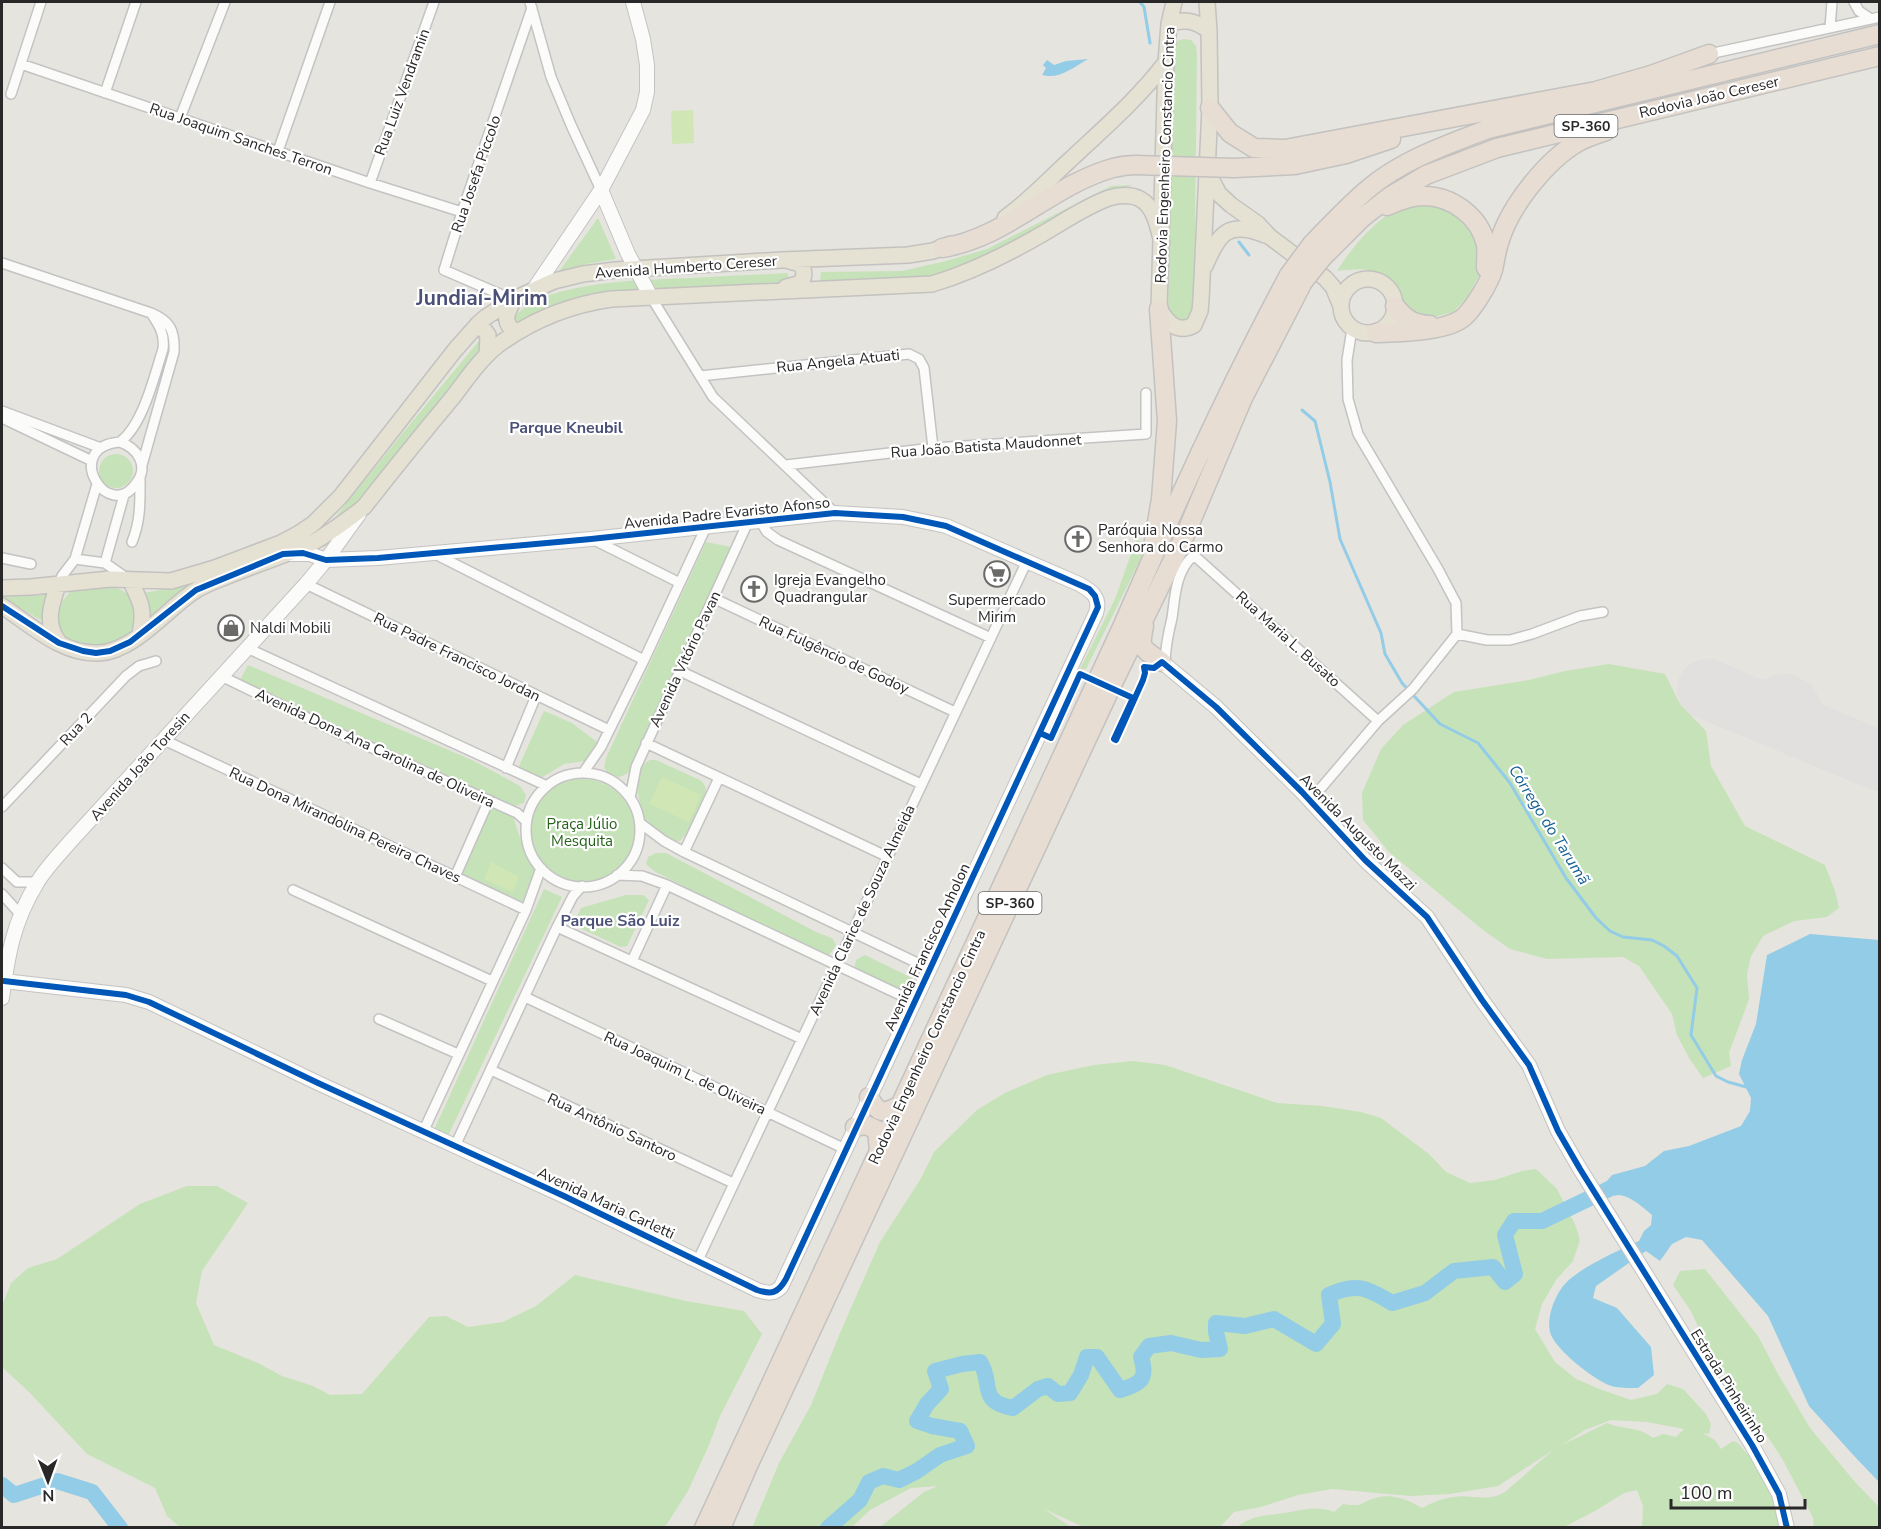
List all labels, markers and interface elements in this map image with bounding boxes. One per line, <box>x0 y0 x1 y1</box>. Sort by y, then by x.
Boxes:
street label: Rua Luiz Vendramin <box>370 26 434 158</box>
street label: Rodovia Engenheiro Constancio Cintra <box>1151 26 1179 284</box>
street label: Rodovia João Cereser <box>1637 71 1781 123</box>
street label: Rua Joaquim Sanches Terron <box>147 98 335 180</box>
street label: Rua Josefa Piccolo <box>447 113 505 235</box>
road number: SP-360 <box>1554 115 1618 137</box>
street label: Avenida Humberto Cereser <box>594 251 778 283</box>
district label: Jundiaí-Mirim <box>415 284 548 312</box>
street label: Rua Angela Atuati <box>775 345 901 377</box>
district label: Parque Kneubil <box>509 417 623 439</box>
street label: Rua João Batista Maudonnet <box>890 429 1083 463</box>
street label: Avenida Padre Evaristo Afonso <box>623 492 831 534</box>
place label: Paróquia Nossa Senhora do Carmo <box>1098 520 1223 557</box>
church icon: Paróquia Nossa Senhora do Carmo <box>1063 524 1093 554</box>
supermarket icon: Supermercado Mirim <box>982 559 1012 589</box>
place label: Igreja Evangelho Quadrangular <box>774 570 886 607</box>
church icon: Igreja Evangelho Quadrangular <box>739 574 769 604</box>
street label: Rua Maria L. Busato <box>1231 587 1345 691</box>
street label: Avenida Vitório Pavan <box>645 588 725 730</box>
place label: Supermercado Mirim <box>948 590 1046 627</box>
street label: Rua Padre Francisco Jordan <box>370 608 544 706</box>
street label: Rua Fulgêncio de Godoy <box>756 611 913 699</box>
shop icon: Naldi Mobili <box>216 613 246 643</box>
place label: Naldi Mobili <box>250 618 331 638</box>
street label: Avenida Dona Ana Carolina de Oliveira <box>252 684 498 812</box>
street label: Avenida João Toresin <box>85 707 195 825</box>
street label: Rua 2 <box>55 708 97 750</box>
water label: Córrego do Tarumã <box>1503 761 1595 890</box>
street label: Rua Dona Mirandolina Pereira Chaves <box>226 762 464 888</box>
street label: Avenida Augusto Mazzi <box>1295 769 1421 895</box>
street label: Avenida Clarice de Souza Almeida <box>804 801 920 1019</box>
park label: Praça Júlio Mesquita <box>547 814 617 851</box>
street label: Avenida Francisco Anholon <box>879 860 975 1034</box>
road number: SP-360 <box>978 892 1042 914</box>
district label: Parque São Luiz <box>561 910 680 932</box>
street label: Rodovia Engenheiro Constancio Cintra <box>864 926 990 1168</box>
street label: Rua Joaquim L. de Oliveira <box>601 1027 769 1119</box>
street label: Rua Antônio Santoro <box>544 1088 680 1166</box>
street label: Avenida Maria Carletti <box>534 1162 678 1244</box>
street label: Estrada Pinheirinho <box>1686 1325 1772 1447</box>
north arrow <box>18 1451 78 1511</box>
scale bar <box>1671 1472 1804 1510</box>
text: 100 m <box>1680 1481 1732 1505</box>
text: N <box>42 1484 54 1506</box>

